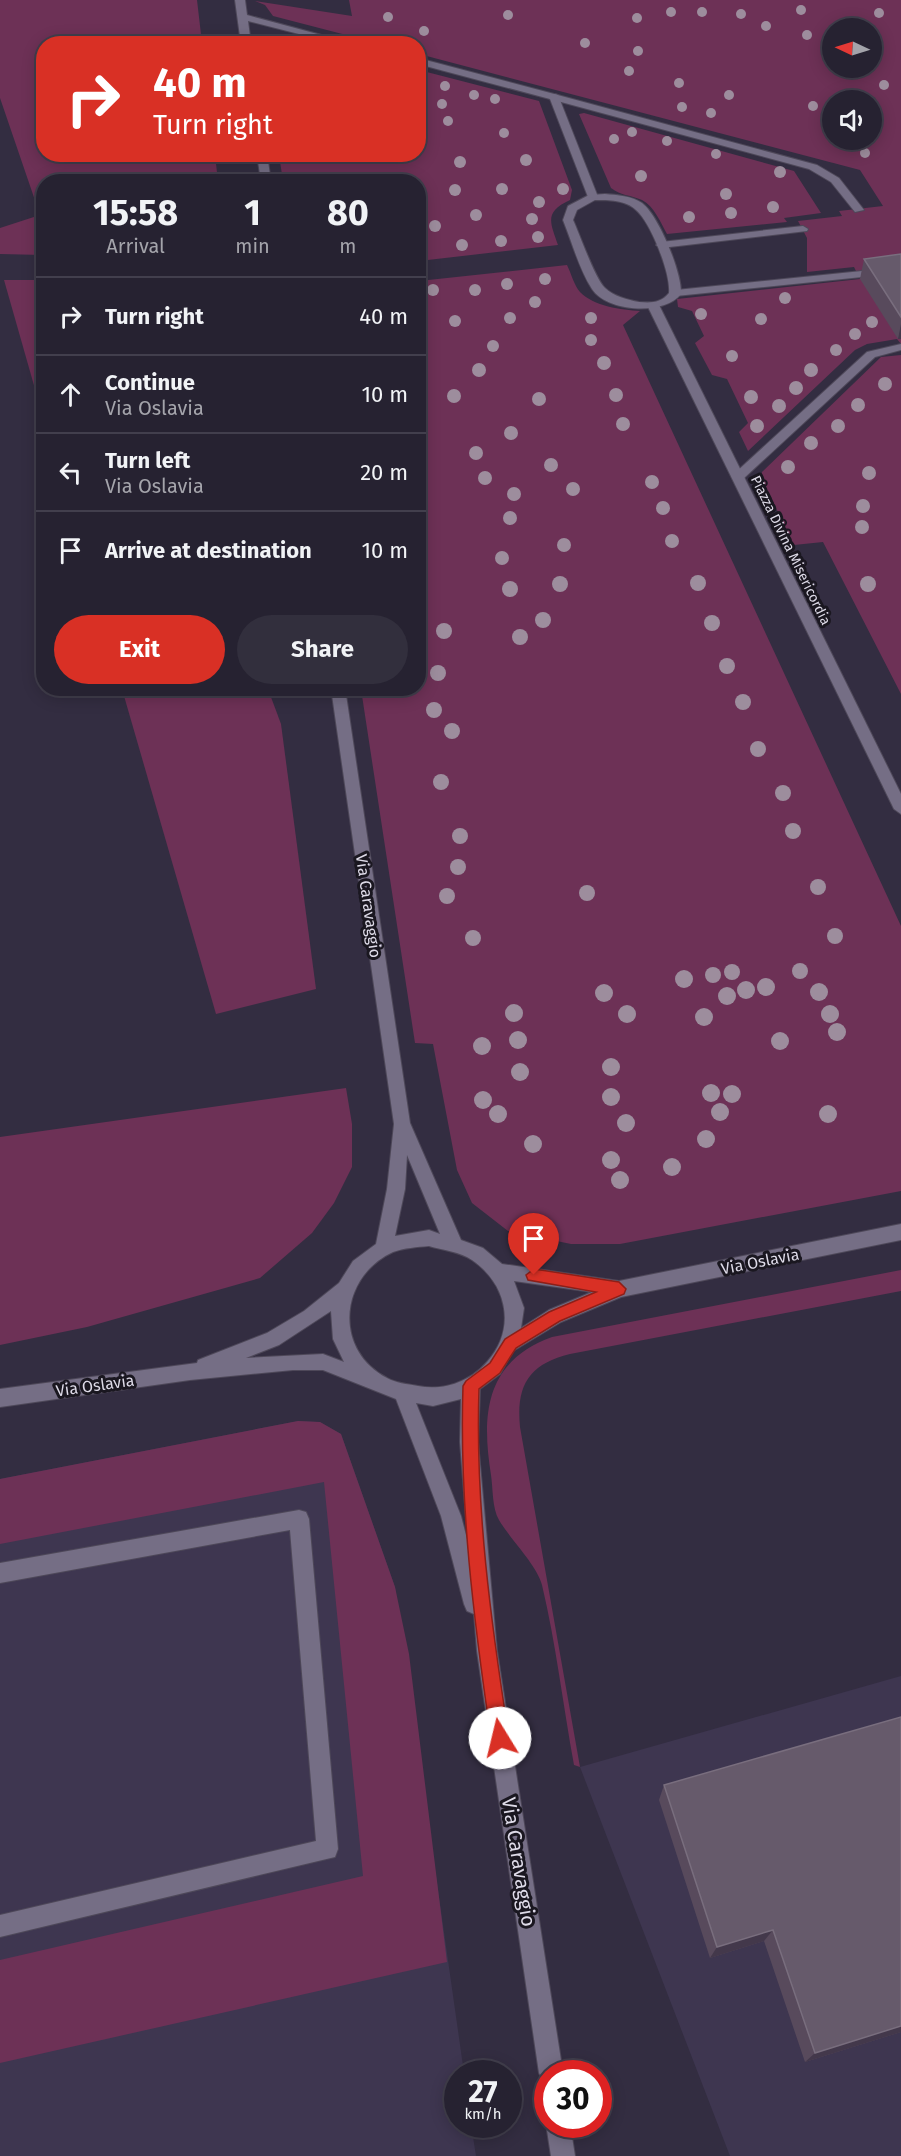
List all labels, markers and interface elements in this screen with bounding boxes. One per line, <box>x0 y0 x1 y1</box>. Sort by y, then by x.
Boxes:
north arrow <box>822 18 882 78</box>
map controls <box>822 18 882 150</box>
text: 40 m <box>153 58 247 108</box>
icon: right <box>54 60 132 138</box>
button: sound <box>822 90 882 150</box>
text: Turn right <box>153 109 273 141</box>
text: 15:58 <box>93 191 178 235</box>
text: 1 <box>244 191 261 235</box>
text: 80 <box>327 191 369 235</box>
text: Arrival <box>106 234 165 258</box>
text: min <box>235 234 270 258</box>
text: m <box>339 234 356 258</box>
icon: right <box>54 300 87 333</box>
text: Turn right <box>105 303 204 330</box>
text: 40 m <box>359 303 408 330</box>
text: Continue <box>105 369 195 396</box>
icon: ahead <box>54 378 87 411</box>
text: 10 m <box>362 381 408 408</box>
text: Via Oslavia <box>105 396 204 420</box>
text: Turn left <box>105 447 190 474</box>
icon: left <box>54 456 87 489</box>
text: 20 m <box>360 459 408 486</box>
street label: Piazza Divina Misericordia <box>747 473 834 628</box>
text: Via Oslavia <box>105 474 204 498</box>
icon: arrive <box>54 534 87 567</box>
text: Arrive at destination <box>105 537 312 564</box>
text: 10 m <box>362 537 408 564</box>
button: Exit <box>54 615 225 684</box>
button: Share <box>237 615 408 684</box>
street label: Via Caravaggio <box>352 853 385 959</box>
pin <box>508 1213 559 1275</box>
icon: arrive <box>517 1222 550 1255</box>
street label: Via Oslavia <box>719 1245 801 1278</box>
street label: Via Oslavia <box>55 1371 136 1400</box>
position arrow <box>468 1706 532 1770</box>
street label: Via Caravaggio <box>497 1796 541 1928</box>
speed limit sign: 30 <box>534 2060 612 2138</box>
text: 27 <box>468 2074 498 2110</box>
text: km/h <box>464 2105 502 2123</box>

